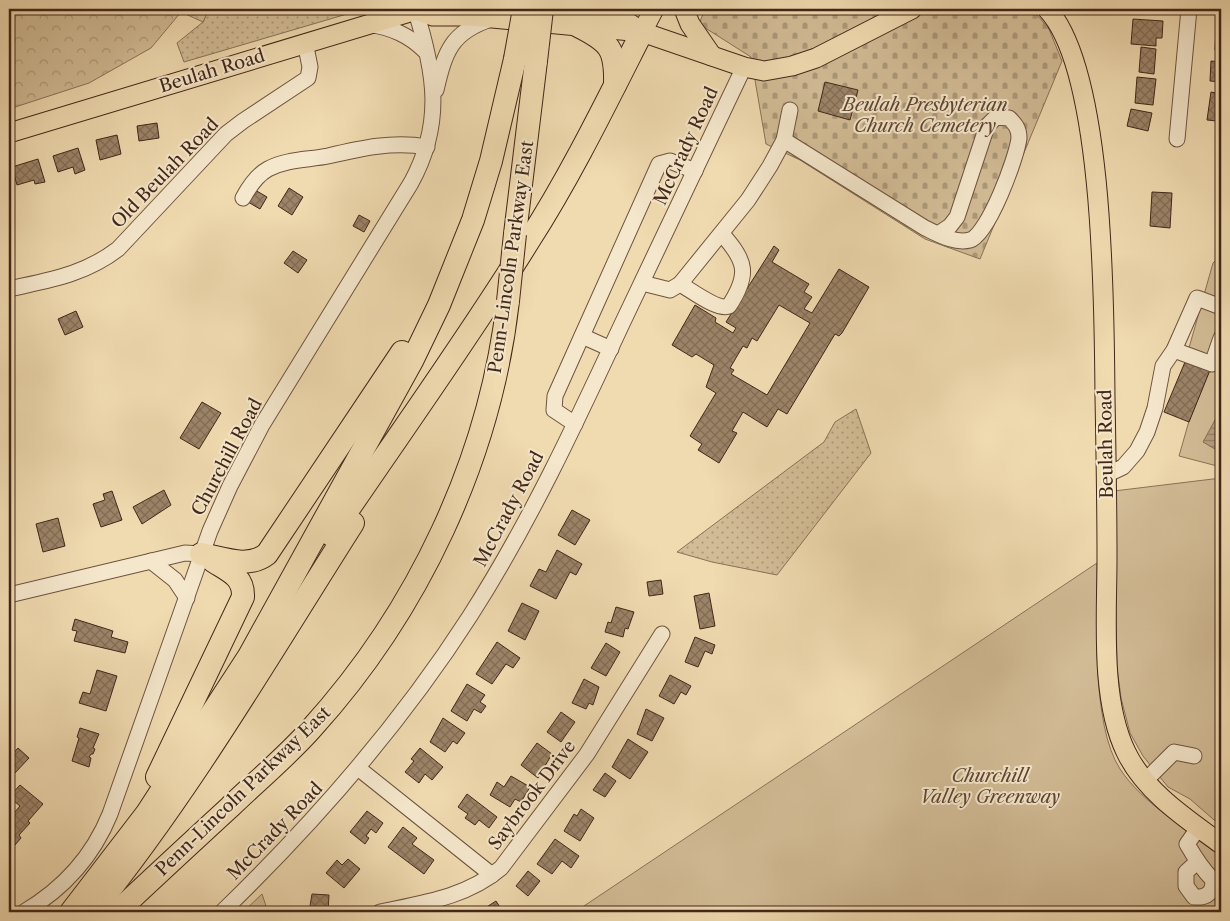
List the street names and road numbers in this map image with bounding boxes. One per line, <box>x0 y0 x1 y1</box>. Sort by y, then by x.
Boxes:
street label: Beulah Road <box>157 45 267 97</box>
street label: McCrady Road <box>649 83 723 209</box>
street label: Old Beulah Road <box>107 113 223 233</box>
street label: Penn-Lincoln Parkway East <box>484 139 538 375</box>
street label: Beulah Road <box>1094 389 1118 499</box>
street label: Churchill Road <box>187 395 267 519</box>
street label: McCrady Road <box>469 447 549 571</box>
street label: Penn-Lincoln Parkway East <box>151 701 336 881</box>
street label: Saybrook Drive <box>484 736 580 854</box>
street label: McCrady Road <box>223 777 327 885</box>

